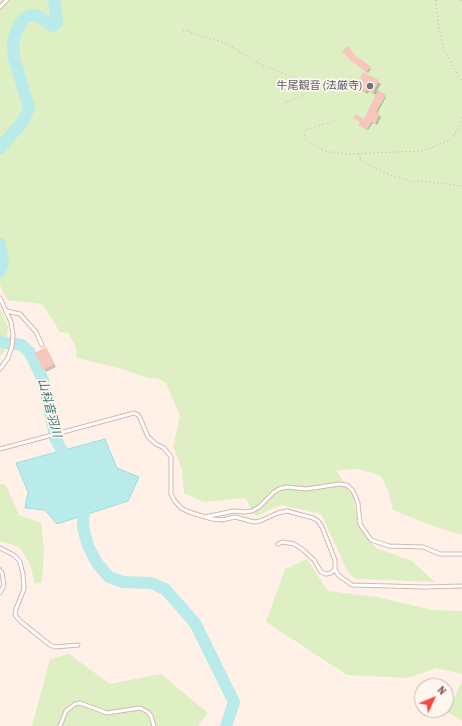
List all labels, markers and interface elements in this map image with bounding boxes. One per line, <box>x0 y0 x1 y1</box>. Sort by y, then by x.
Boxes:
place label: 牛尾観音 (法厳寺) <box>276 79 362 93</box>
marker: 牛尾観音 (法厳寺) <box>365 81 375 91</box>
water label: 山科音羽川 <box>34 377 64 439</box>
north arrow <box>414 678 454 718</box>
text: N <box>435 683 449 698</box>

